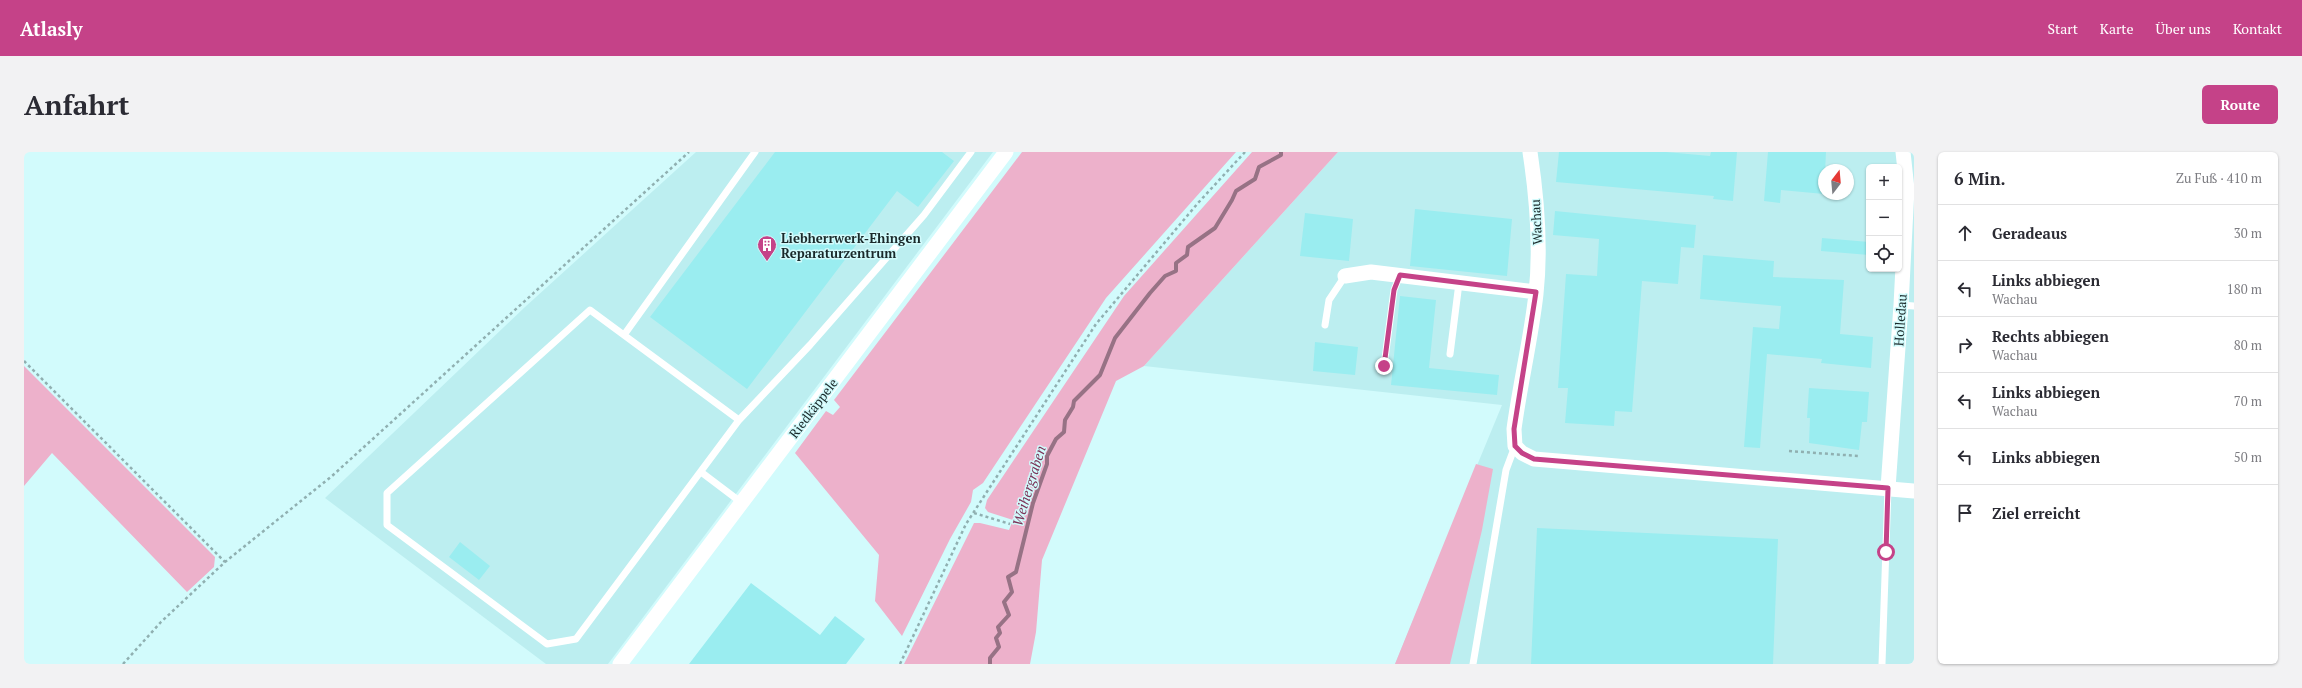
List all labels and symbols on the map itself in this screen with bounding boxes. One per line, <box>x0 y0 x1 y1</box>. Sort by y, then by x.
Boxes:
north arrow <box>1818 164 1854 200</box>
street label: Wachau <box>1526 198 1546 245</box>
place label: Liebherrwerk-Ehingen Reparaturzentrum <box>781 229 921 262</box>
building icon: Liebherrwerk-Ehingen Reparaturzentrum <box>756 234 778 262</box>
street label: Holledau <box>1889 293 1911 347</box>
route end <box>1375 357 1393 375</box>
street label: Riedkäppele <box>784 374 842 442</box>
water label: Weihergraben <box>1007 443 1050 528</box>
route start <box>1877 543 1895 561</box>

